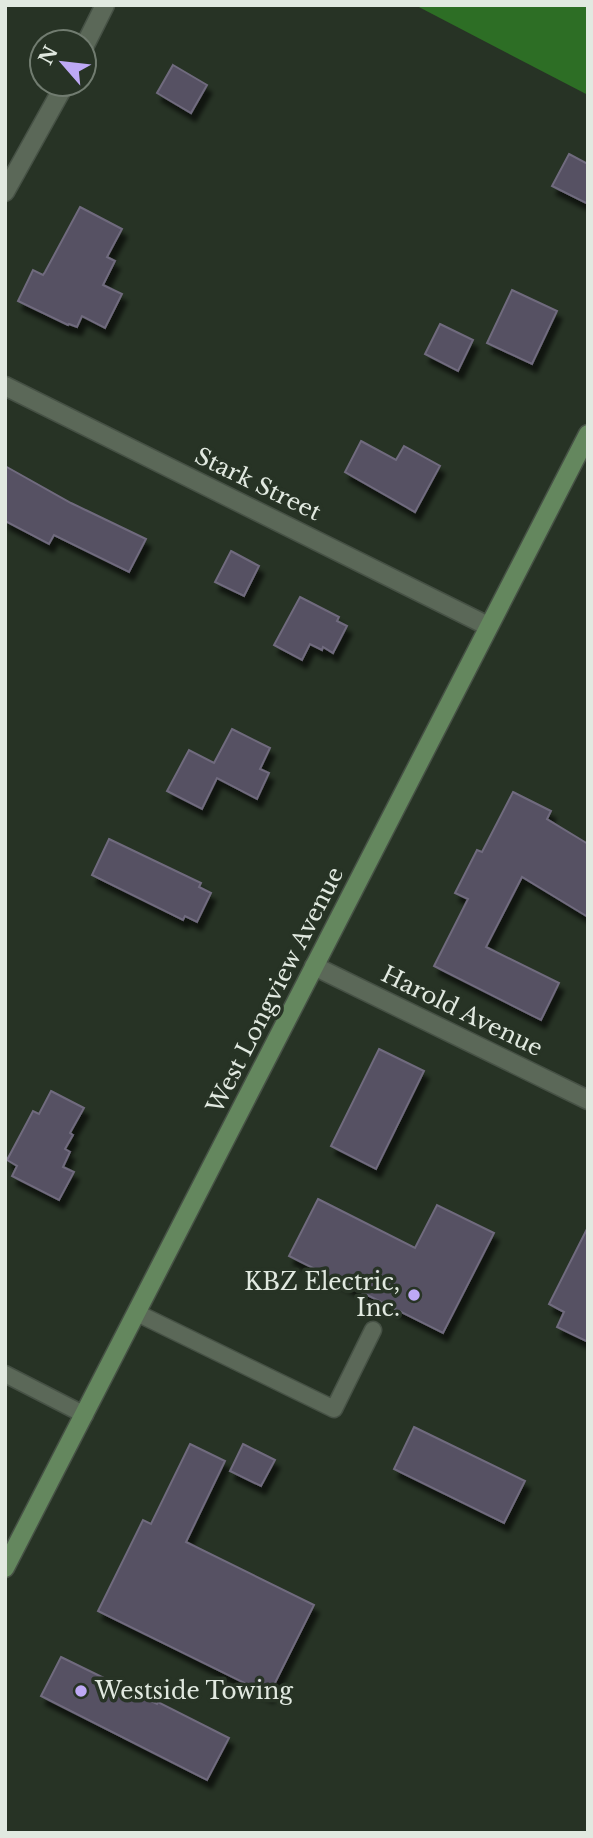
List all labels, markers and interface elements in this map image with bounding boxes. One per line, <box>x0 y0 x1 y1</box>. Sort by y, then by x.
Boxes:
north arrow <box>28 28 98 98</box>
text: N <box>34 42 63 69</box>
street label: Stark Street <box>190 441 326 527</box>
street label: West Longview Avenue <box>200 862 349 1119</box>
street label: Harold Avenue <box>377 960 547 1062</box>
place label: KBZ Electric, Inc. <box>244 1268 400 1322</box>
marker: KBZ Electric, Inc. <box>406 1287 422 1303</box>
place label: Westside Towing <box>94 1677 293 1705</box>
marker: Westside Towing <box>73 1683 89 1699</box>

